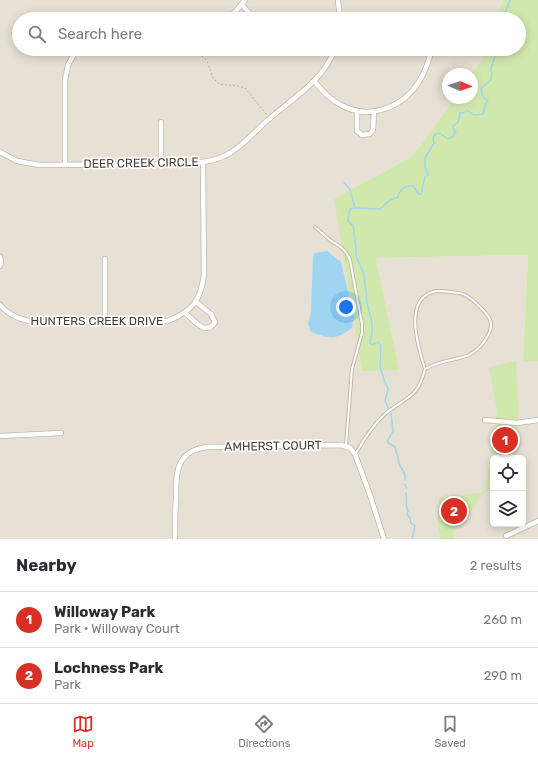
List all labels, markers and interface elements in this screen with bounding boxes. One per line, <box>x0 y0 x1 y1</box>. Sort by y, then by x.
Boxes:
search box <box>12 12 526 56</box>
icon: search <box>26 23 48 45</box>
text: Search here <box>58 25 142 43</box>
north arrow <box>442 68 478 104</box>
street label: DEER CREEK CIRCLE <box>83 155 199 171</box>
your location <box>336 297 356 317</box>
street label: HUNTERS CREEK DRIVE <box>31 314 163 328</box>
pin: 1 <box>492 425 518 455</box>
street label: AMHERST COURT <box>224 438 322 454</box>
map controls <box>490 455 526 527</box>
button: locate <box>490 455 526 491</box>
button: layers <box>490 491 526 527</box>
pin: 2 <box>441 496 467 526</box>
text: Nearby <box>16 555 77 575</box>
text: 2 results <box>470 558 522 573</box>
text: Willoway Park <box>54 603 155 621</box>
text: 1 <box>26 612 32 627</box>
text: 260 m <box>484 612 522 627</box>
text: Park · Willoway Court <box>54 621 180 636</box>
text: Lochness Park <box>54 659 163 677</box>
text: 2 <box>25 668 33 683</box>
text: 290 m <box>484 668 522 683</box>
text: Park <box>54 677 81 692</box>
tab: Map <box>72 713 94 750</box>
tab: Directions <box>238 713 290 750</box>
tab: Saved <box>435 713 466 750</box>

